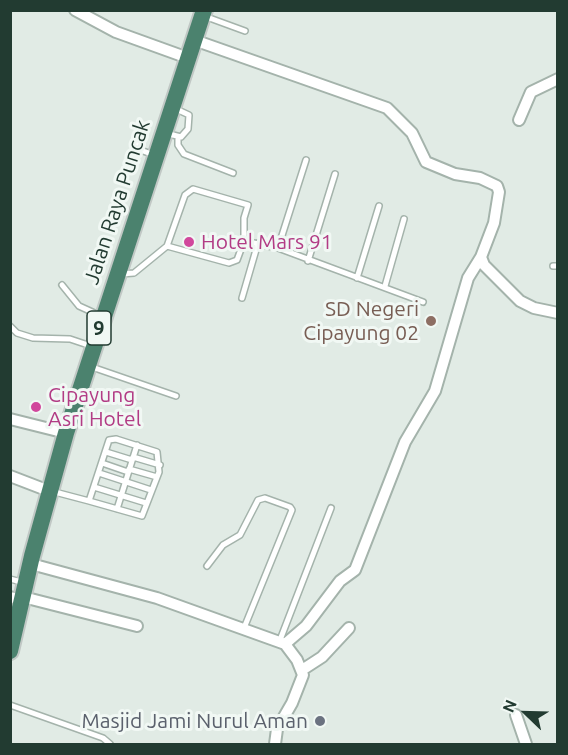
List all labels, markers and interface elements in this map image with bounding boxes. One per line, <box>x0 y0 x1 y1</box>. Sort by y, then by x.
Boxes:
street label: Jalan Raya Puncak <box>79 117 155 287</box>
place label: Hotel Mars 91 <box>201 229 333 255</box>
marker: Hotel Mars 91 <box>182 235 196 249</box>
place label: SD Negeri Cipayung 02 <box>303 296 419 346</box>
road number: 9 <box>87 311 111 345</box>
marker: SD Negeri Cipayung 02 <box>424 314 438 328</box>
place label: Cipayung Asri Hotel <box>48 382 141 432</box>
marker: Cipayung Asri Hotel <box>29 400 43 414</box>
north arrow <box>496 683 556 743</box>
text: N <box>499 697 520 715</box>
place label: Masjid Jami Nurul Aman <box>82 708 308 734</box>
marker: Masjid Jami Nurul Aman <box>313 714 327 728</box>

